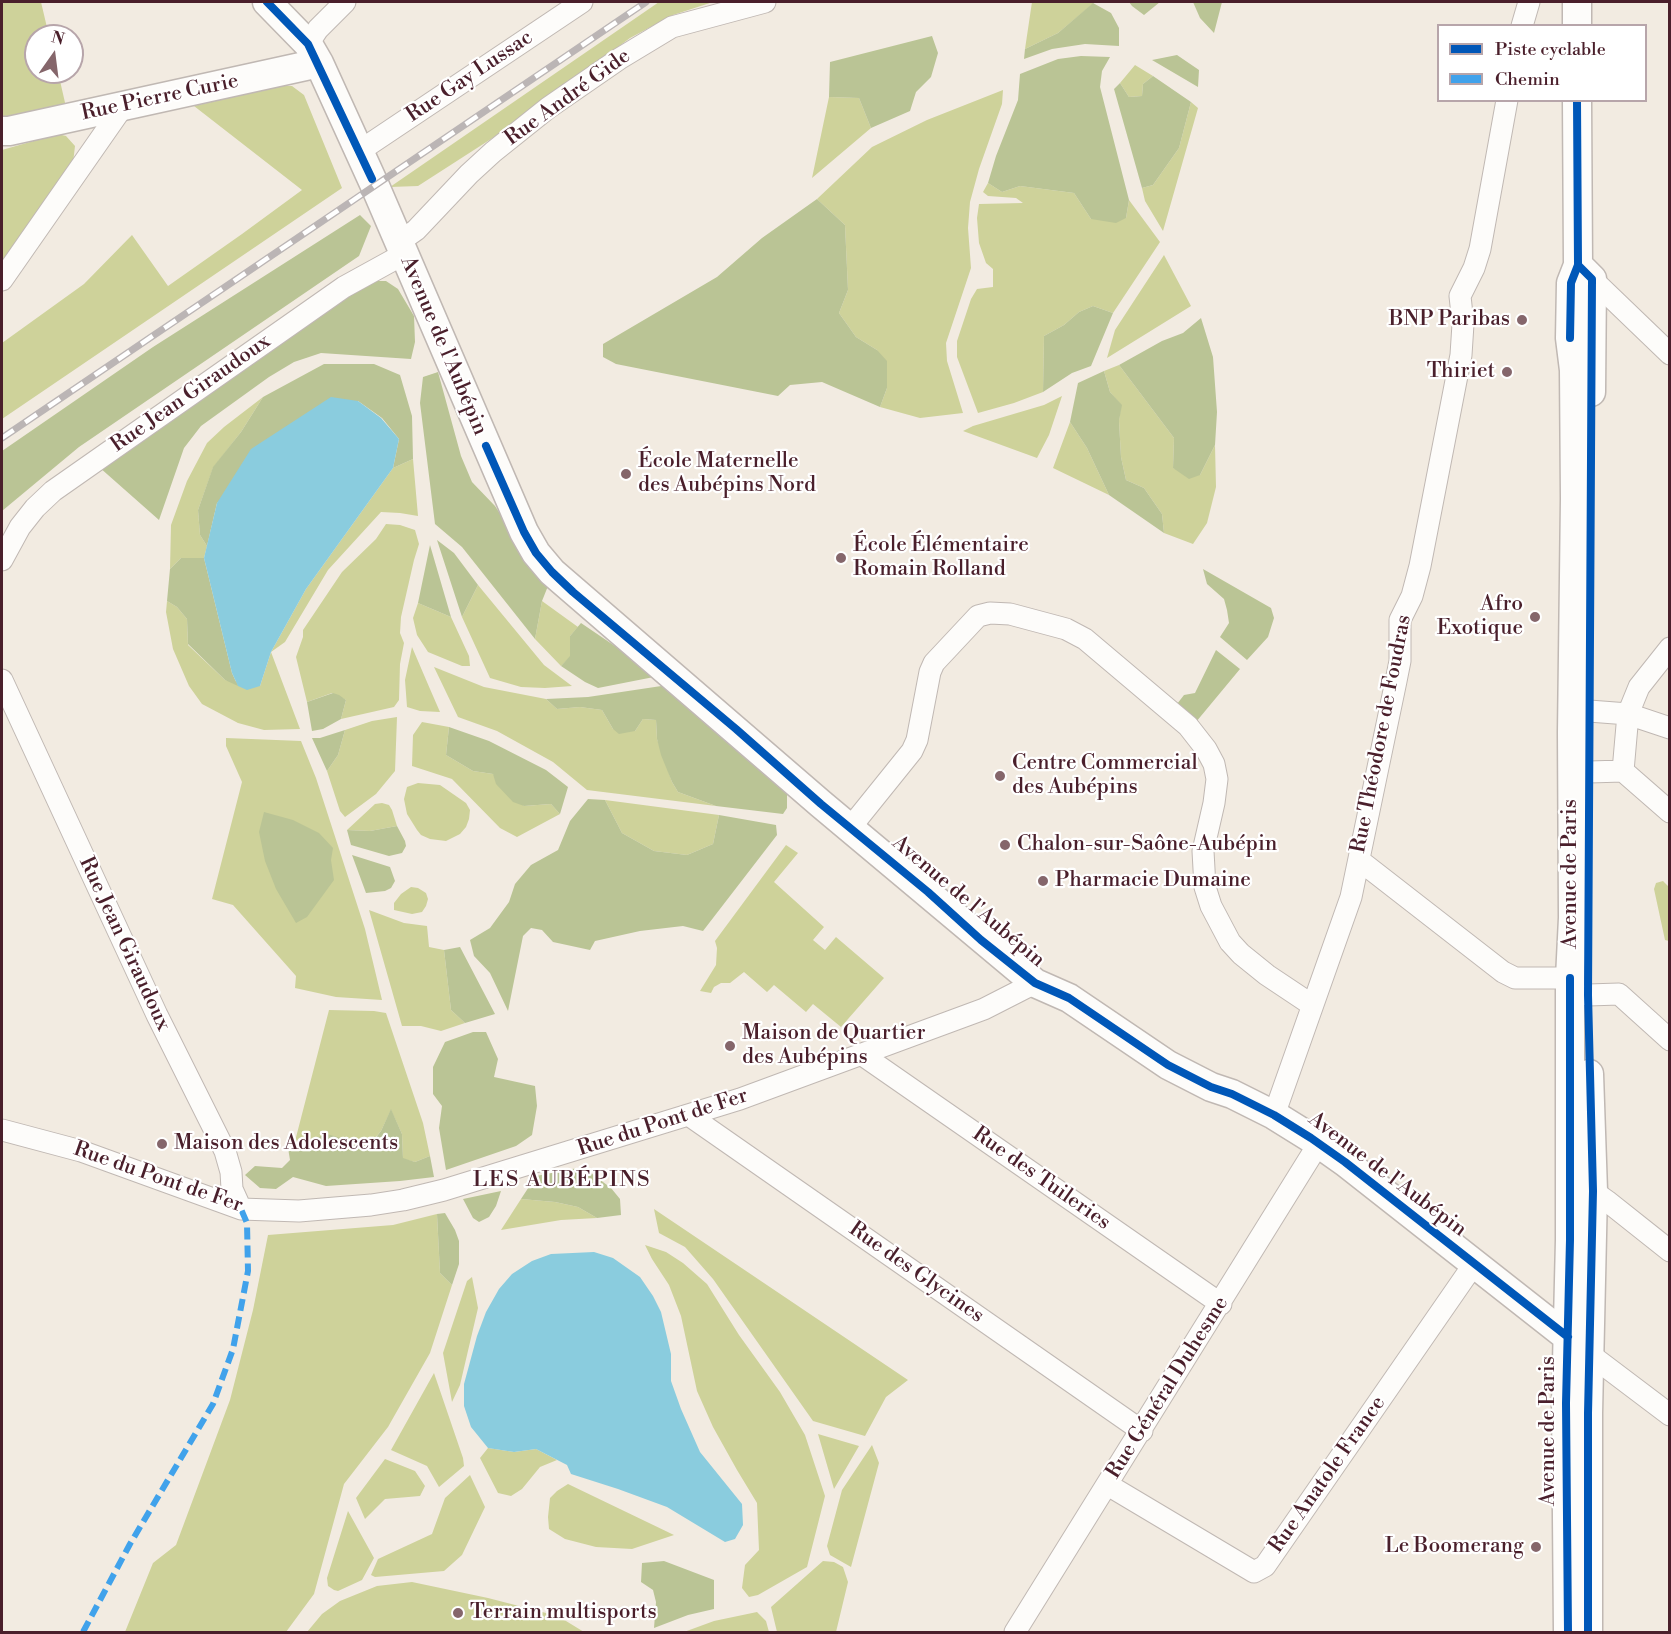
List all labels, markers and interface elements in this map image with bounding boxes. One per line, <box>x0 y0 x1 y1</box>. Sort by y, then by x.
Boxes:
north arrow <box>24 24 84 84</box>
legend <box>1437 24 1647 102</box>
street label: Rue Gay Lussac <box>402 25 538 129</box>
text: N <box>49 27 66 50</box>
text: Piste cyclable <box>1495 38 1606 61</box>
street label: Rue André Gide <box>500 44 636 152</box>
text: Chemin <box>1495 68 1560 91</box>
street label: Rue Pierre Curie <box>79 69 241 127</box>
street label: Avenue de l'Aubépin <box>394 253 492 439</box>
place label: BNP Paribas <box>1389 307 1510 333</box>
marker: BNP Paribas <box>1515 313 1529 327</box>
street label: Rue Jean Giraudoux <box>106 330 276 458</box>
place label: Thiriet <box>1427 359 1495 385</box>
marker: Thiriet <box>1500 365 1514 379</box>
place label: École Maternelle des Aubépins Nord <box>638 449 816 499</box>
marker: École Maternelle des Aubépins Nord <box>619 467 633 481</box>
place label: École Élémentaire Romain Rolland <box>853 533 1029 583</box>
marker: École Élémentaire Romain Rolland <box>834 551 848 565</box>
place label: Afro Exotique <box>1437 592 1523 642</box>
marker: Afro Exotique <box>1528 610 1542 624</box>
street label: Rue Théodore de Foudras <box>1347 613 1417 855</box>
place label: Centre Commercial des Aubépins <box>1012 751 1198 801</box>
marker: Centre Commercial des Aubépins <box>993 769 1007 783</box>
street label: Avenue de Paris <box>1558 799 1584 949</box>
street label: Avenue de l'Aubépin <box>886 831 1050 973</box>
place label: Chalon-sur-Saône-Aubépin <box>1017 832 1277 858</box>
marker: Chalon-sur-Saône-Aubépin <box>998 838 1012 852</box>
street label: Rue Jean Giraudoux <box>73 853 175 1035</box>
place label: Pharmacie Dumaine <box>1055 868 1251 894</box>
marker: Pharmacie Dumaine <box>1036 874 1050 888</box>
place label: Maison de Quartier des Aubépins <box>742 1021 926 1071</box>
marker: Maison de Quartier des Aubépins <box>723 1039 737 1053</box>
street label: Rue du Pont de Fer <box>575 1084 751 1162</box>
street label: Avenue de l'Aubépin <box>1303 1107 1471 1243</box>
street label: Rue des Tuileries <box>967 1122 1115 1236</box>
place label: Maison des Adolescents <box>174 1131 398 1157</box>
street label: Rue du Pont de Fer <box>70 1137 246 1219</box>
marker: Maison des Adolescents <box>155 1137 169 1151</box>
district label: LES AUBÉPINS <box>473 1168 651 1194</box>
street label: Rue des Glycines <box>844 1217 988 1329</box>
street label: Rue Général Duhesme <box>1102 1292 1234 1484</box>
street label: Avenue de Paris <box>1536 1356 1562 1506</box>
street label: Rue Anatole France <box>1264 1392 1392 1558</box>
place label: Le Boomerang <box>1385 1534 1524 1560</box>
marker: Le Boomerang <box>1529 1540 1543 1554</box>
place label: Terrain multisports <box>470 1600 657 1626</box>
marker: Terrain multisports <box>451 1606 465 1620</box>

